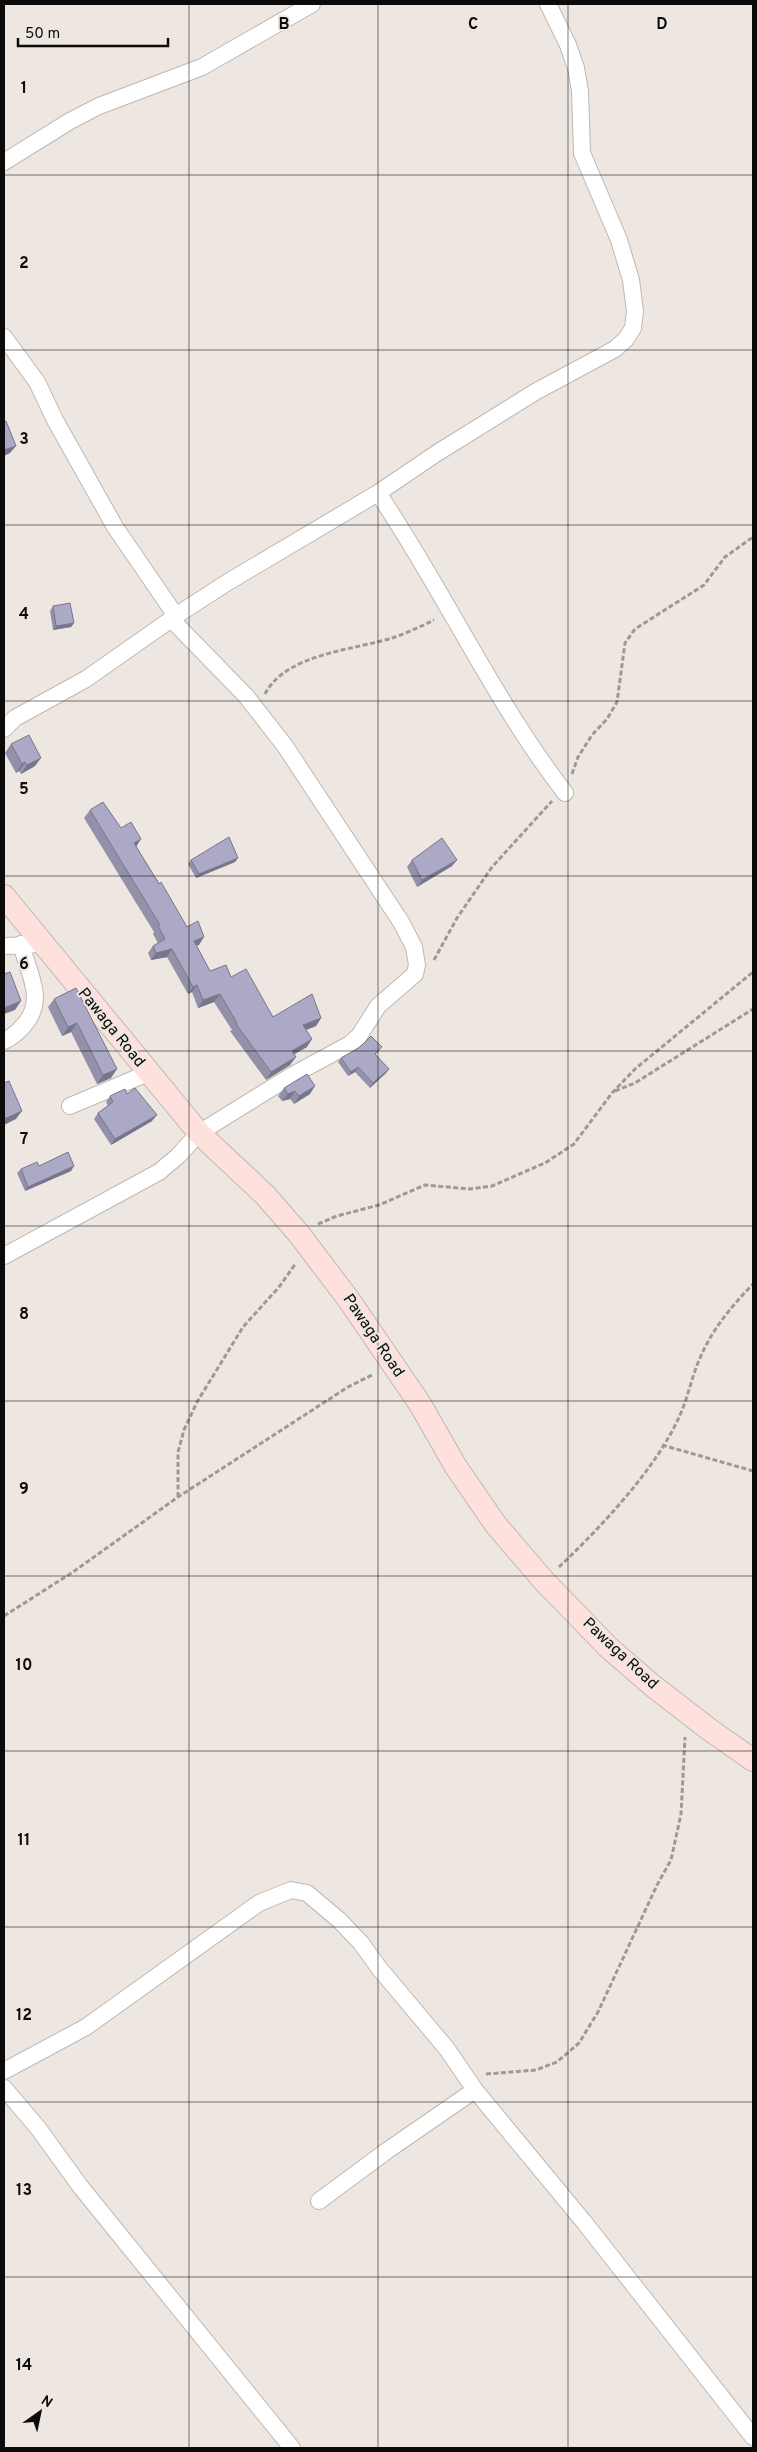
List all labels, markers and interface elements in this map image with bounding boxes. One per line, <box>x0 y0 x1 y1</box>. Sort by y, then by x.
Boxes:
scale bar <box>18 15 168 47</box>
text: B <box>278 15 290 35</box>
text: C <box>468 15 478 35</box>
text: D <box>656 15 668 35</box>
text: 50 m <box>25 25 60 44</box>
text: 1 <box>21 79 27 99</box>
text: 2 <box>19 254 29 274</box>
text: 3 <box>19 430 29 450</box>
text: 4 <box>19 605 29 625</box>
text: 5 <box>19 780 29 800</box>
text: 6 <box>19 955 29 975</box>
street label: Pawaga Road <box>73 984 149 1072</box>
text: 7 <box>20 1130 28 1150</box>
street label: Pawaga Road <box>338 1290 408 1382</box>
text: 8 <box>19 1305 29 1325</box>
text: 9 <box>19 1480 29 1500</box>
street label: Pawaga Road <box>578 1614 662 1694</box>
text: 10 <box>16 1656 32 1676</box>
text: 11 <box>18 1831 30 1851</box>
text: 12 <box>16 2006 32 2026</box>
text: 13 <box>16 2181 32 2201</box>
text: 14 <box>16 2356 32 2376</box>
north arrow <box>15 2387 65 2437</box>
text: N <box>37 2392 55 2412</box>

